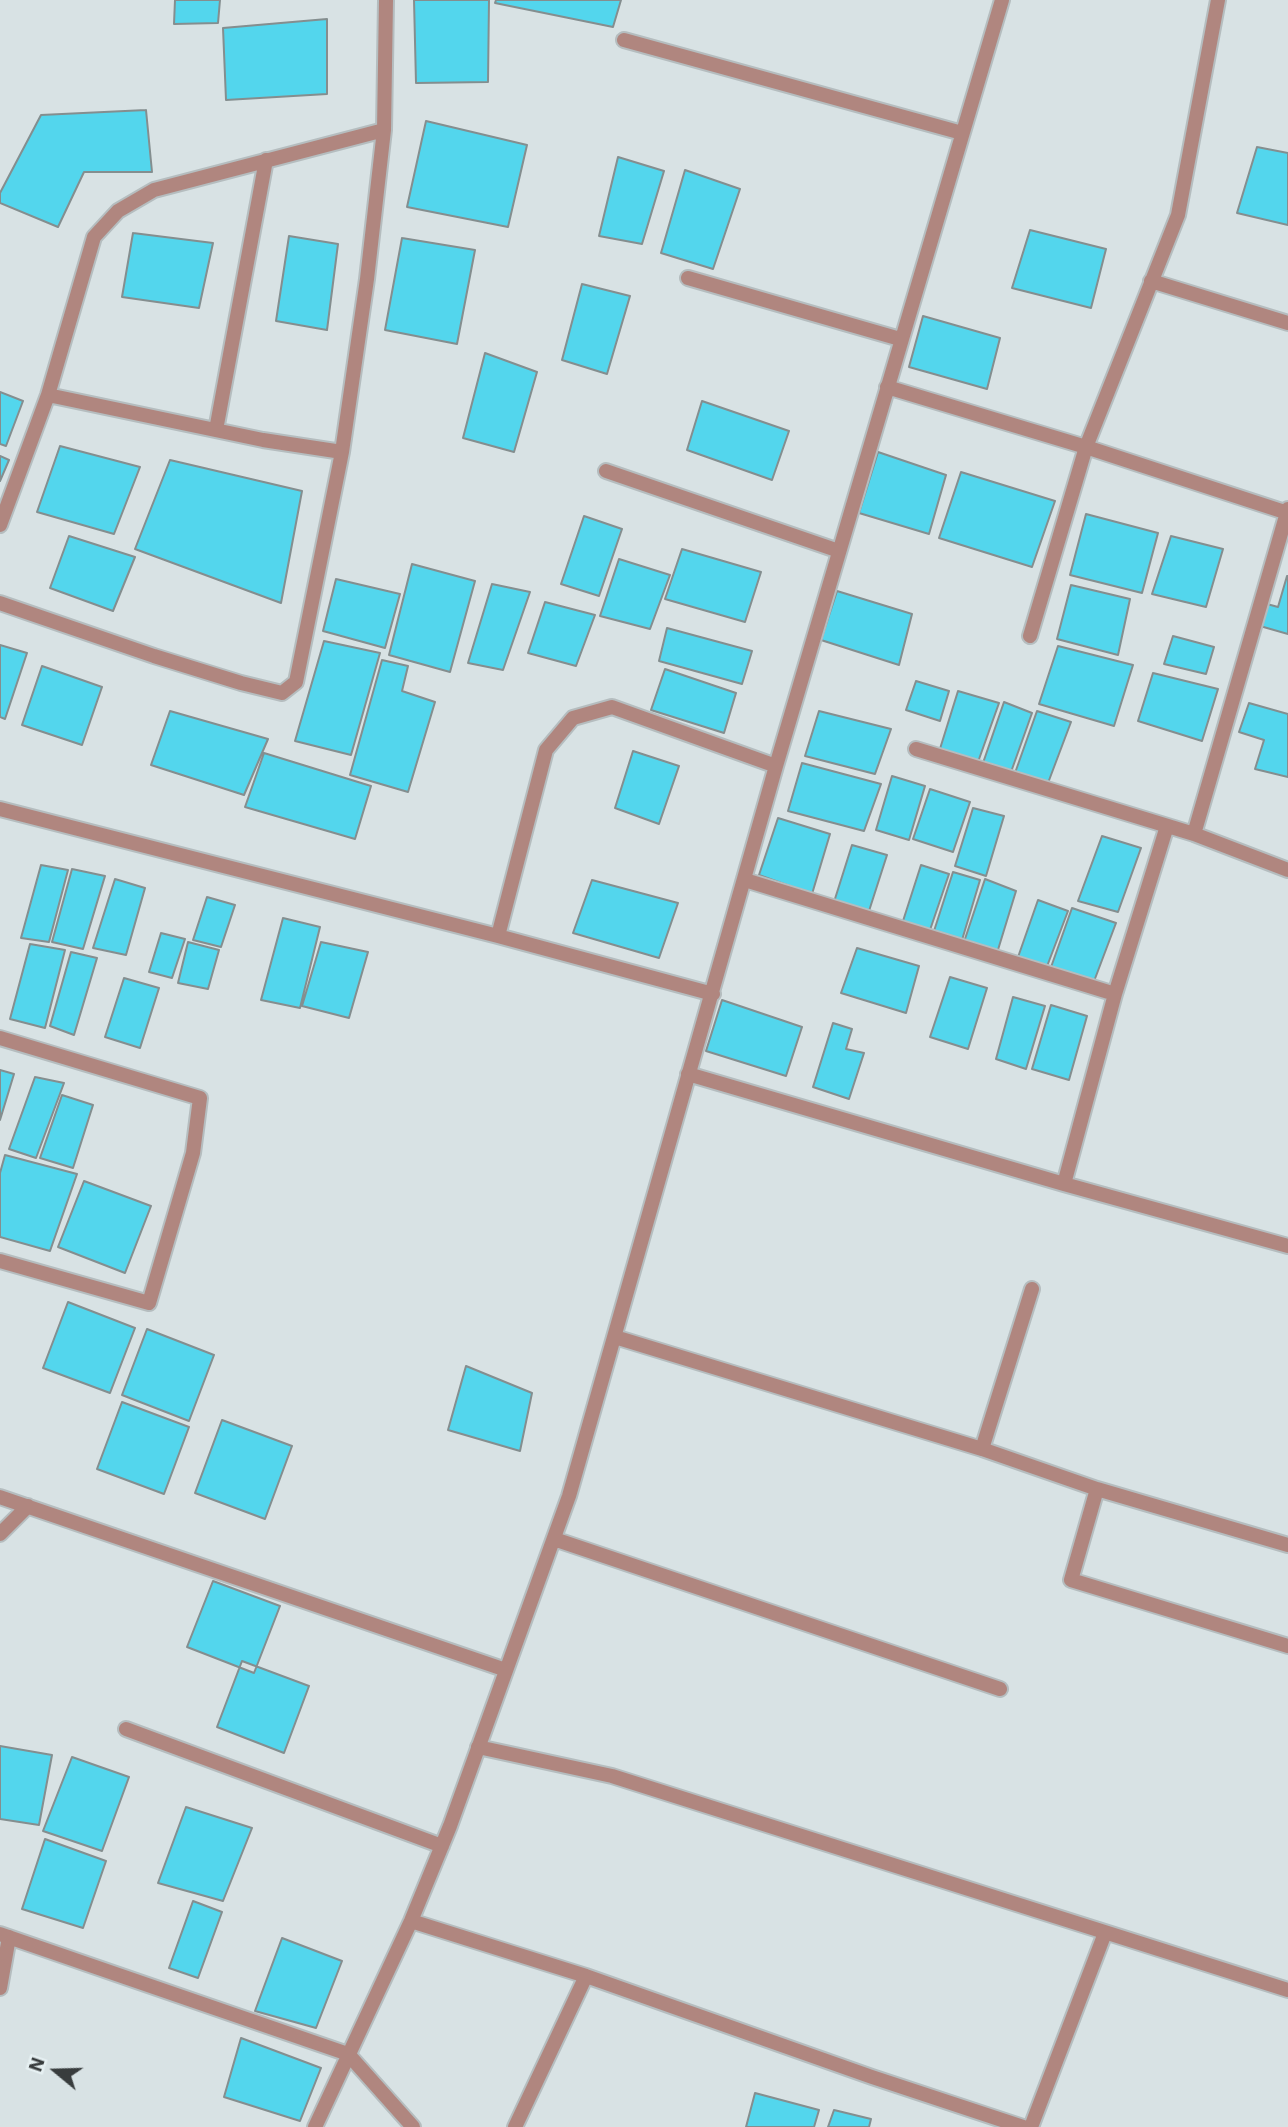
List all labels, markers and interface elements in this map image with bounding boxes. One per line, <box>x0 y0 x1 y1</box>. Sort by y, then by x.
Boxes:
north arrow <box>21 2036 91 2106</box>
text: N <box>23 2054 50 2075</box>

